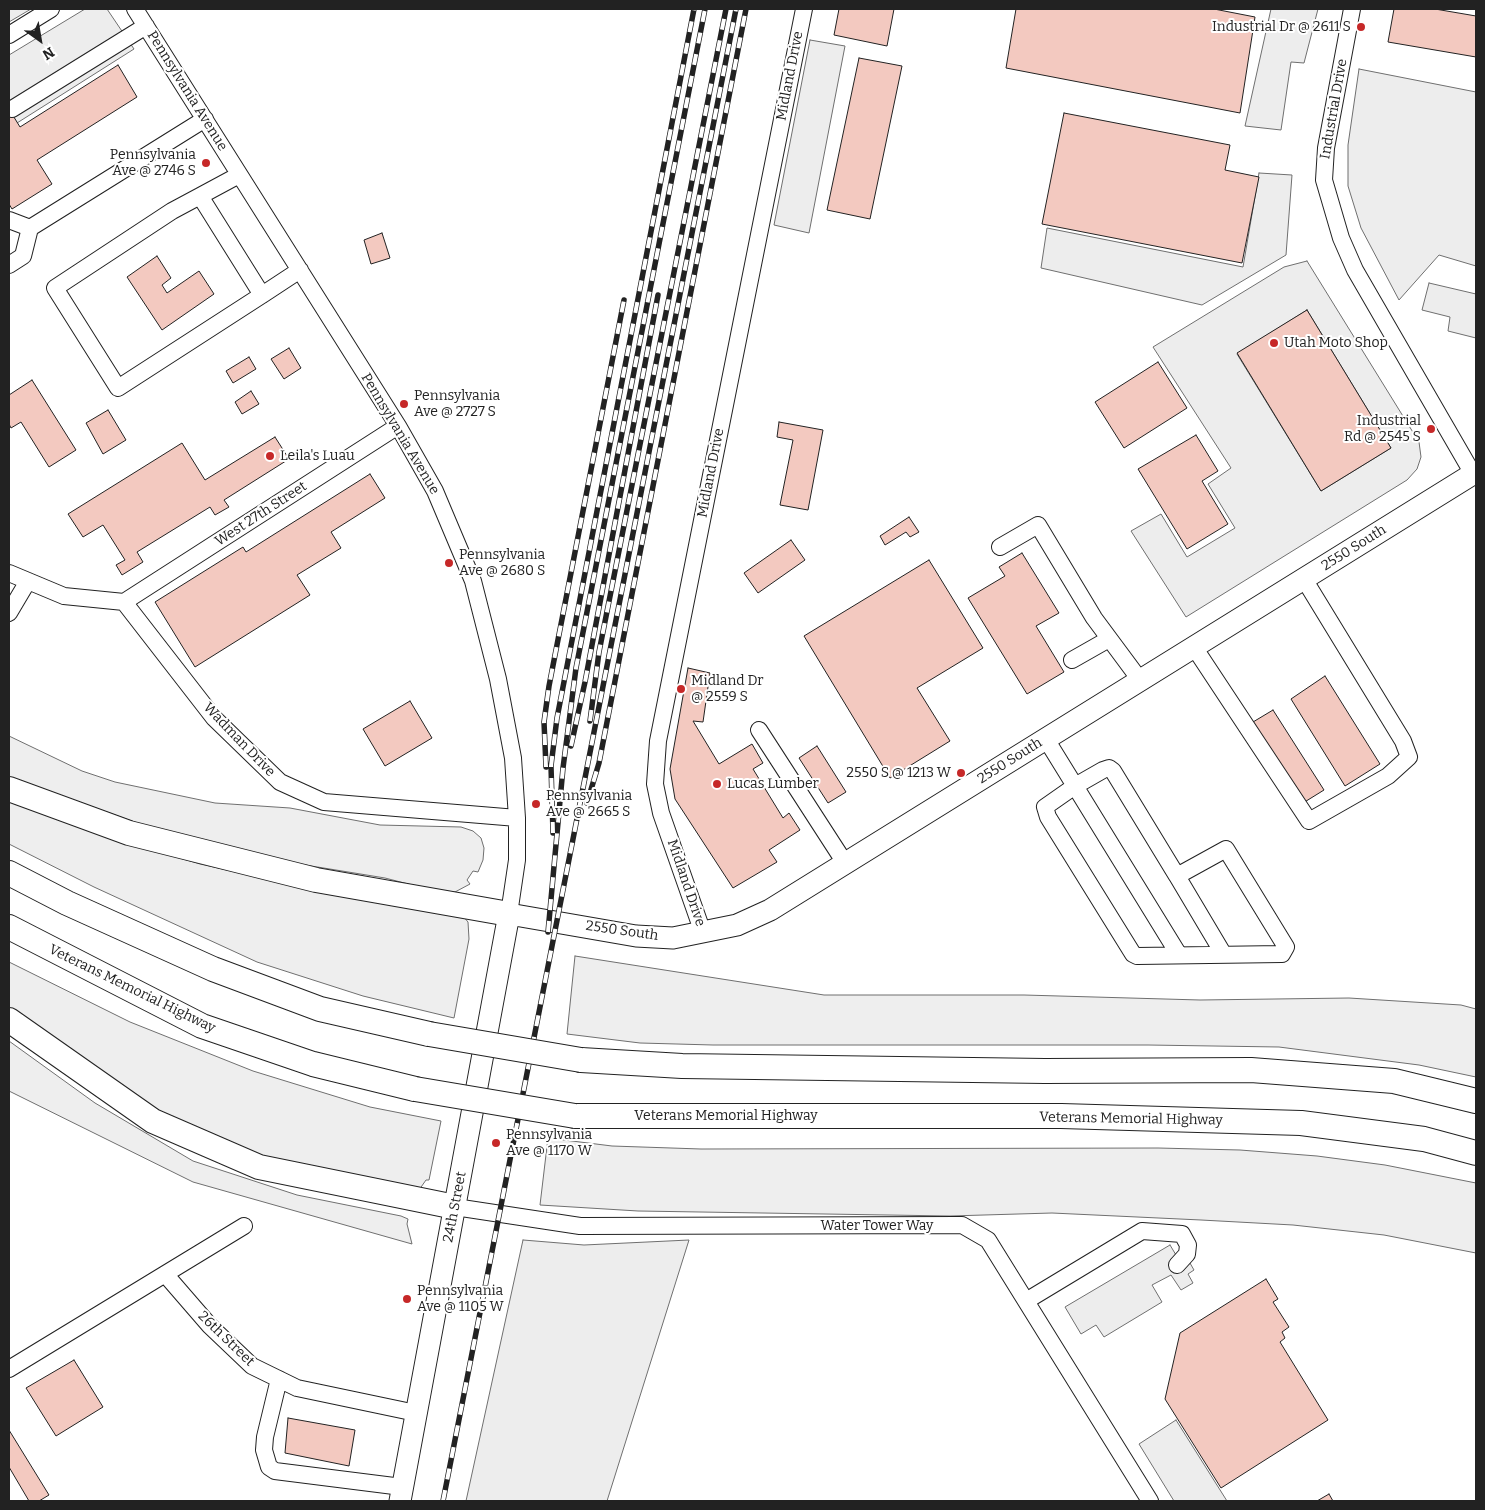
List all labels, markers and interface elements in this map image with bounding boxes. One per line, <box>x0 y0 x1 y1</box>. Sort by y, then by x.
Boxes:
north arrow <box>15 15 65 65</box>
place label: Industrial Dr @ 2611 S <box>1212 19 1351 35</box>
marker: Industrial Dr @ 2611 S <box>1355 21 1367 33</box>
street label: Pennsylvania Avenue <box>143 28 231 154</box>
street label: Midland Drive <box>773 30 807 122</box>
text: N <box>39 43 57 63</box>
street label: Industrial Drive <box>1317 58 1351 160</box>
place label: Pennsylvania Ave @ 2746 S <box>110 147 196 180</box>
marker: Pennsylvania Ave @ 2746 S <box>200 157 212 169</box>
place label: Utah Moto Shop <box>1284 335 1388 351</box>
marker: Utah Moto Shop <box>1268 337 1280 349</box>
street label: Pennsylvania Avenue <box>357 370 443 498</box>
place label: Pennsylvania Ave @ 2727 S <box>414 388 500 421</box>
marker: Pennsylvania Ave @ 2727 S <box>398 398 410 410</box>
place label: Industrial Rd @ 2545 S <box>1344 413 1421 446</box>
marker: Industrial Rd @ 2545 S <box>1425 423 1437 435</box>
street label: Midland Drive <box>694 427 728 519</box>
place label: Leila's Luau <box>280 448 355 464</box>
marker: Leila's Luau <box>264 450 276 462</box>
street label: West 27th Street <box>212 478 310 550</box>
street label: 2550 South <box>1319 522 1389 574</box>
place label: Pennsylvania Ave @ 2680 S <box>459 547 545 580</box>
marker: Pennsylvania Ave @ 2680 S <box>443 557 455 569</box>
place label: Midland Dr @ 2559 S <box>691 673 763 706</box>
marker: Midland Dr @ 2559 S <box>675 683 687 695</box>
street label: Wadman Drive <box>200 700 278 780</box>
street label: 2550 South <box>975 735 1045 787</box>
place label: 2550 S @ 1213 W <box>846 765 951 781</box>
marker: 2550 S @ 1213 W <box>955 767 967 779</box>
place label: Lucas Lumber <box>727 776 819 792</box>
marker: Lucas Lumber <box>711 778 723 790</box>
place label: Pennsylvania Ave @ 2665 S <box>546 788 632 820</box>
marker: Pennsylvania Ave @ 2665 S <box>530 798 542 810</box>
street label: Midland Drive <box>663 837 709 929</box>
street label: 2550 South <box>585 918 659 944</box>
street label: Veterans Memorial Highway <box>46 941 218 1037</box>
street label: Veterans Memorial Highway <box>634 1108 818 1124</box>
street label: Veterans Memorial Highway <box>1039 1109 1223 1129</box>
place label: Pennsylvania Ave @ 1170 W <box>506 1127 592 1160</box>
marker: Pennsylvania Ave @ 1170 W <box>490 1137 502 1149</box>
street label: 24th Street <box>440 1170 470 1244</box>
street label: Water Tower Way <box>821 1218 933 1234</box>
place label: Pennsylvania Ave @ 1105 W <box>417 1283 504 1315</box>
marker: Pennsylvania Ave @ 1105 W <box>401 1293 413 1305</box>
street label: 26th Street <box>194 1308 258 1370</box>

